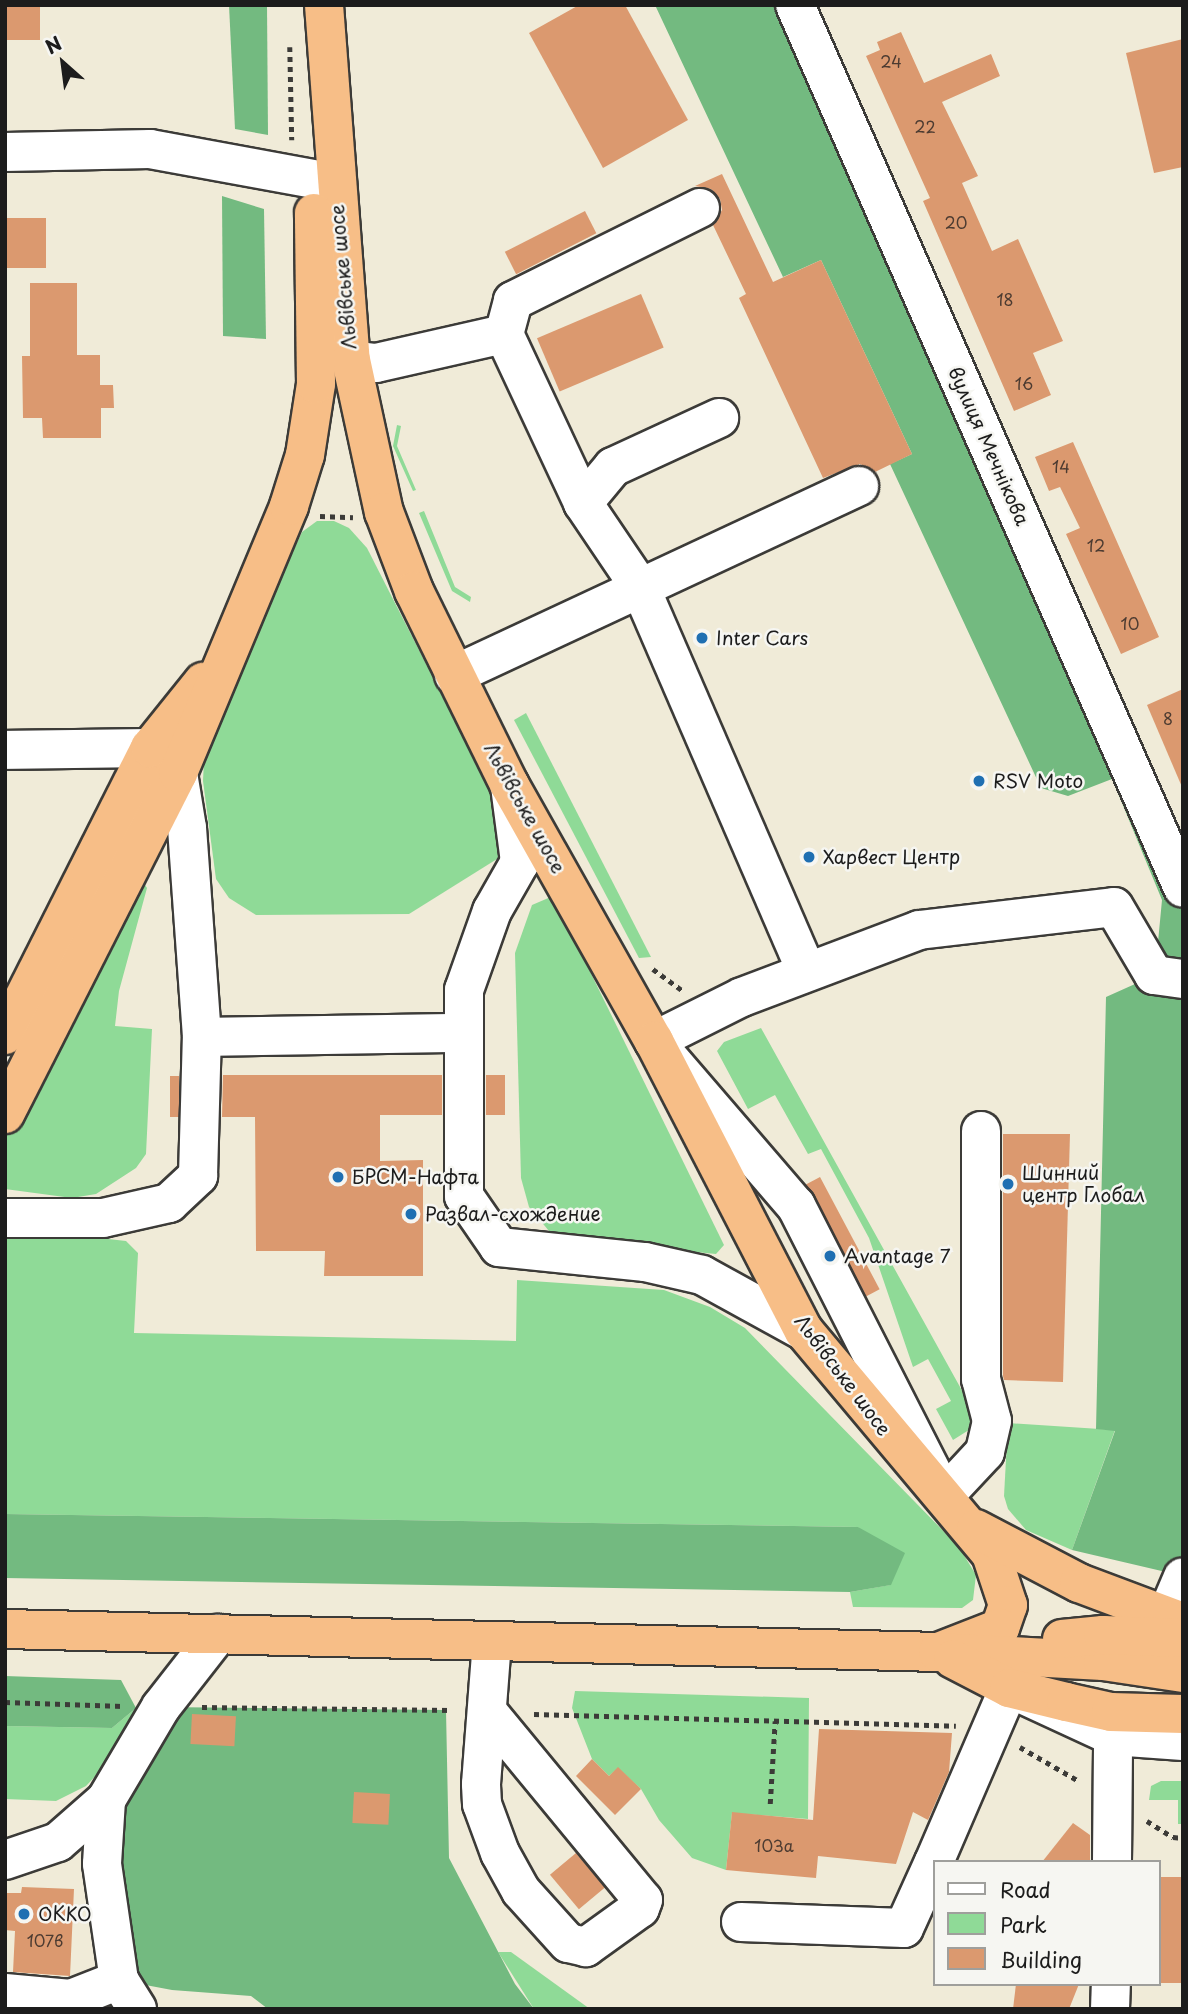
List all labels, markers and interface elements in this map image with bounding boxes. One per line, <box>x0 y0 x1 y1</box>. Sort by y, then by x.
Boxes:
north arrow <box>28 28 98 98</box>
text: N <box>40 29 66 60</box>
house number: 24 <box>880 51 902 71</box>
house number: 22 <box>914 116 936 136</box>
street label: Львівське шосе <box>325 204 361 350</box>
house number: 20 <box>945 212 967 232</box>
house number: 18 <box>996 289 1014 309</box>
street label: вулиця Мечнікова <box>944 363 1034 529</box>
house number: 16 <box>1015 373 1033 393</box>
house number: 14 <box>1052 456 1070 476</box>
house number: 12 <box>1087 535 1105 555</box>
house number: 10 <box>1121 613 1139 633</box>
place label: Inter Cars <box>716 627 809 649</box>
marker: Inter Cars <box>694 630 710 646</box>
house number: 8 <box>1163 708 1173 728</box>
street label: Львівське шосе <box>480 739 570 877</box>
place label: RSV Moto <box>993 770 1084 792</box>
marker: RSV Moto <box>971 773 987 789</box>
place label: Харвест Центр <box>823 846 961 868</box>
marker: Харвест Центр <box>801 849 817 865</box>
place label: Шинний центр Глобал <box>1022 1162 1145 1206</box>
place label: БРСМ-Нафта <box>352 1166 479 1188</box>
marker: БРСМ-Нафта <box>330 1169 346 1185</box>
marker: Шинний центр Глобал <box>1000 1176 1016 1192</box>
place label: Развал-схождение <box>425 1203 601 1225</box>
marker: Развал-схождение <box>403 1206 419 1222</box>
place label: Avantage 7 <box>844 1245 950 1267</box>
marker: Avantage 7 <box>822 1248 838 1264</box>
street label: Львівське шосе <box>790 1310 896 1440</box>
house number: 103а <box>754 1835 794 1855</box>
legend <box>932 1860 1160 1986</box>
text: Road <box>1000 1873 1051 1905</box>
place label: ОККО <box>38 1903 92 1925</box>
marker: ОККО <box>16 1906 32 1922</box>
text: Park <box>1000 1908 1047 1940</box>
house number: 107в <box>27 1930 63 1950</box>
text: Building <box>1000 1943 1082 1975</box>

